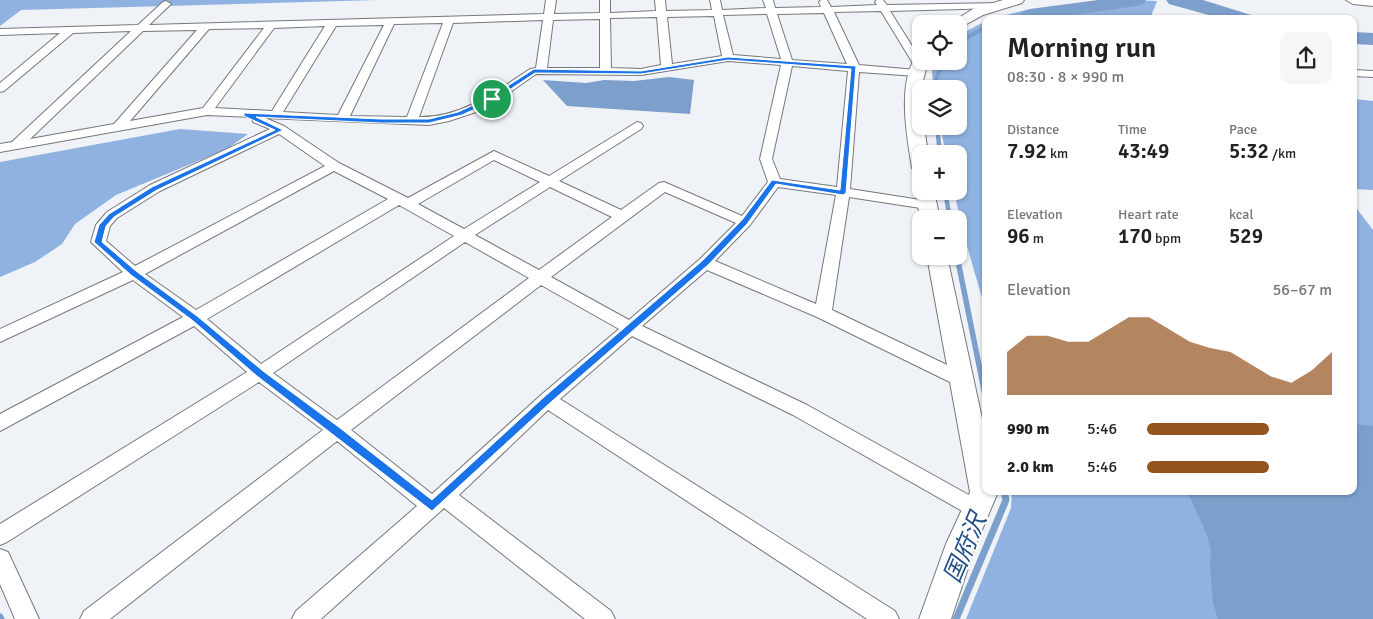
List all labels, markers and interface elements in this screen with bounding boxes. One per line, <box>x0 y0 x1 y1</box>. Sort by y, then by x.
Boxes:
map controls <box>912 15 967 265</box>
button: locate <box>912 15 967 70</box>
text: Morning run <box>1007 31 1156 65</box>
button: share <box>1280 32 1332 84</box>
text: 08:30 · 8 × 990 m <box>1007 67 1124 87</box>
pin <box>471 78 513 120</box>
button: layers <box>912 80 967 135</box>
icon: arrive <box>478 85 506 113</box>
text: Distance <box>1007 121 1059 138</box>
text: Time <box>1118 121 1147 138</box>
text: Pace <box>1229 121 1257 138</box>
text: 7.92 <box>1007 138 1047 164</box>
text: 43:49 <box>1118 138 1169 164</box>
text: 5:32 <box>1229 138 1269 164</box>
button: + <box>912 145 967 200</box>
text: km <box>1047 145 1068 162</box>
text: /km <box>1269 145 1296 162</box>
text: Elevation <box>1007 206 1063 223</box>
text: Heart rate <box>1118 206 1179 223</box>
text: kcal <box>1229 206 1254 223</box>
button: − <box>912 210 967 265</box>
text: 96 <box>1007 223 1030 249</box>
text: 170 <box>1118 223 1152 249</box>
text: 529 <box>1229 223 1263 249</box>
text: m <box>1030 230 1044 247</box>
text: bpm <box>1152 230 1181 247</box>
text: Elevation <box>1007 280 1071 300</box>
text: 56–67 m <box>1273 280 1332 300</box>
text: 990 m <box>1007 419 1049 439</box>
text: 5:46 <box>1087 419 1117 439</box>
text: 2.0 km <box>1007 457 1054 477</box>
text: 5:46 <box>1087 457 1117 477</box>
water label: 国府沢 <box>937 506 994 587</box>

